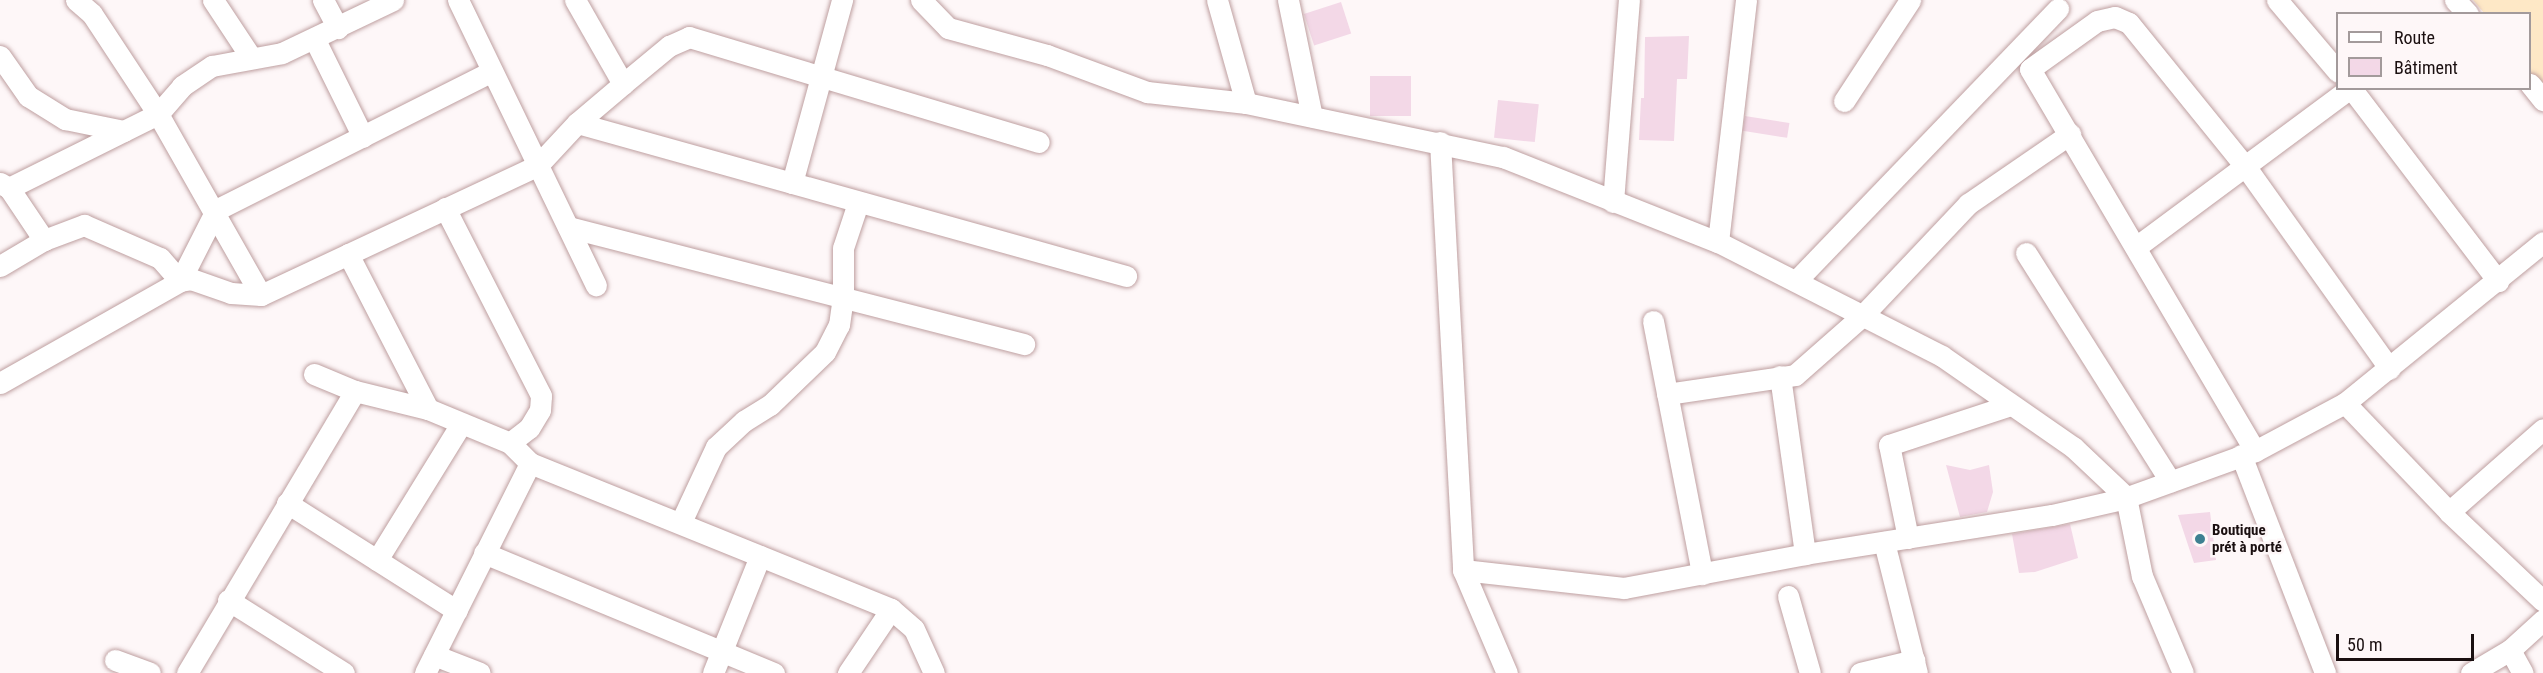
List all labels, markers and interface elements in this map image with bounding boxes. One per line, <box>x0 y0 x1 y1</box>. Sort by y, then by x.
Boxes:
legend <box>2336 12 2531 90</box>
text: Route <box>2394 27 2435 48</box>
text: Bâtiment <box>2394 57 2458 78</box>
place label: Boutique prét à porté <box>2212 521 2282 556</box>
marker: Boutique prét à porté <box>2193 532 2207 546</box>
scale bar <box>2339 622 2477 660</box>
text: 50 m <box>2347 634 2382 655</box>

